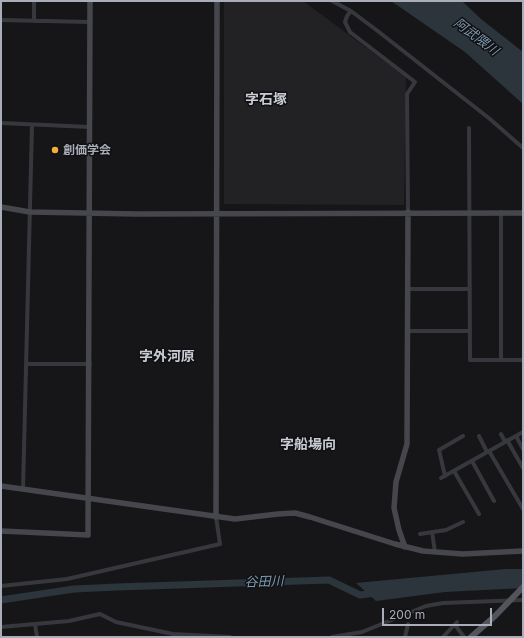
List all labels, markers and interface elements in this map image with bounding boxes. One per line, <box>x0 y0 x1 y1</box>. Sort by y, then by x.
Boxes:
water label: 阿武隈川 <box>451 15 501 59</box>
district label: 字石塚 <box>245 92 287 108</box>
place label: 創価学会 <box>63 143 111 157</box>
marker: 創価学会 <box>50 145 60 155</box>
district label: 字外河原 <box>139 349 195 365</box>
district label: 字船場向 <box>280 437 336 453</box>
water label: 谷田川 <box>244 574 284 590</box>
scale bar <box>384 600 494 626</box>
text: 200 m <box>389 607 425 622</box>

